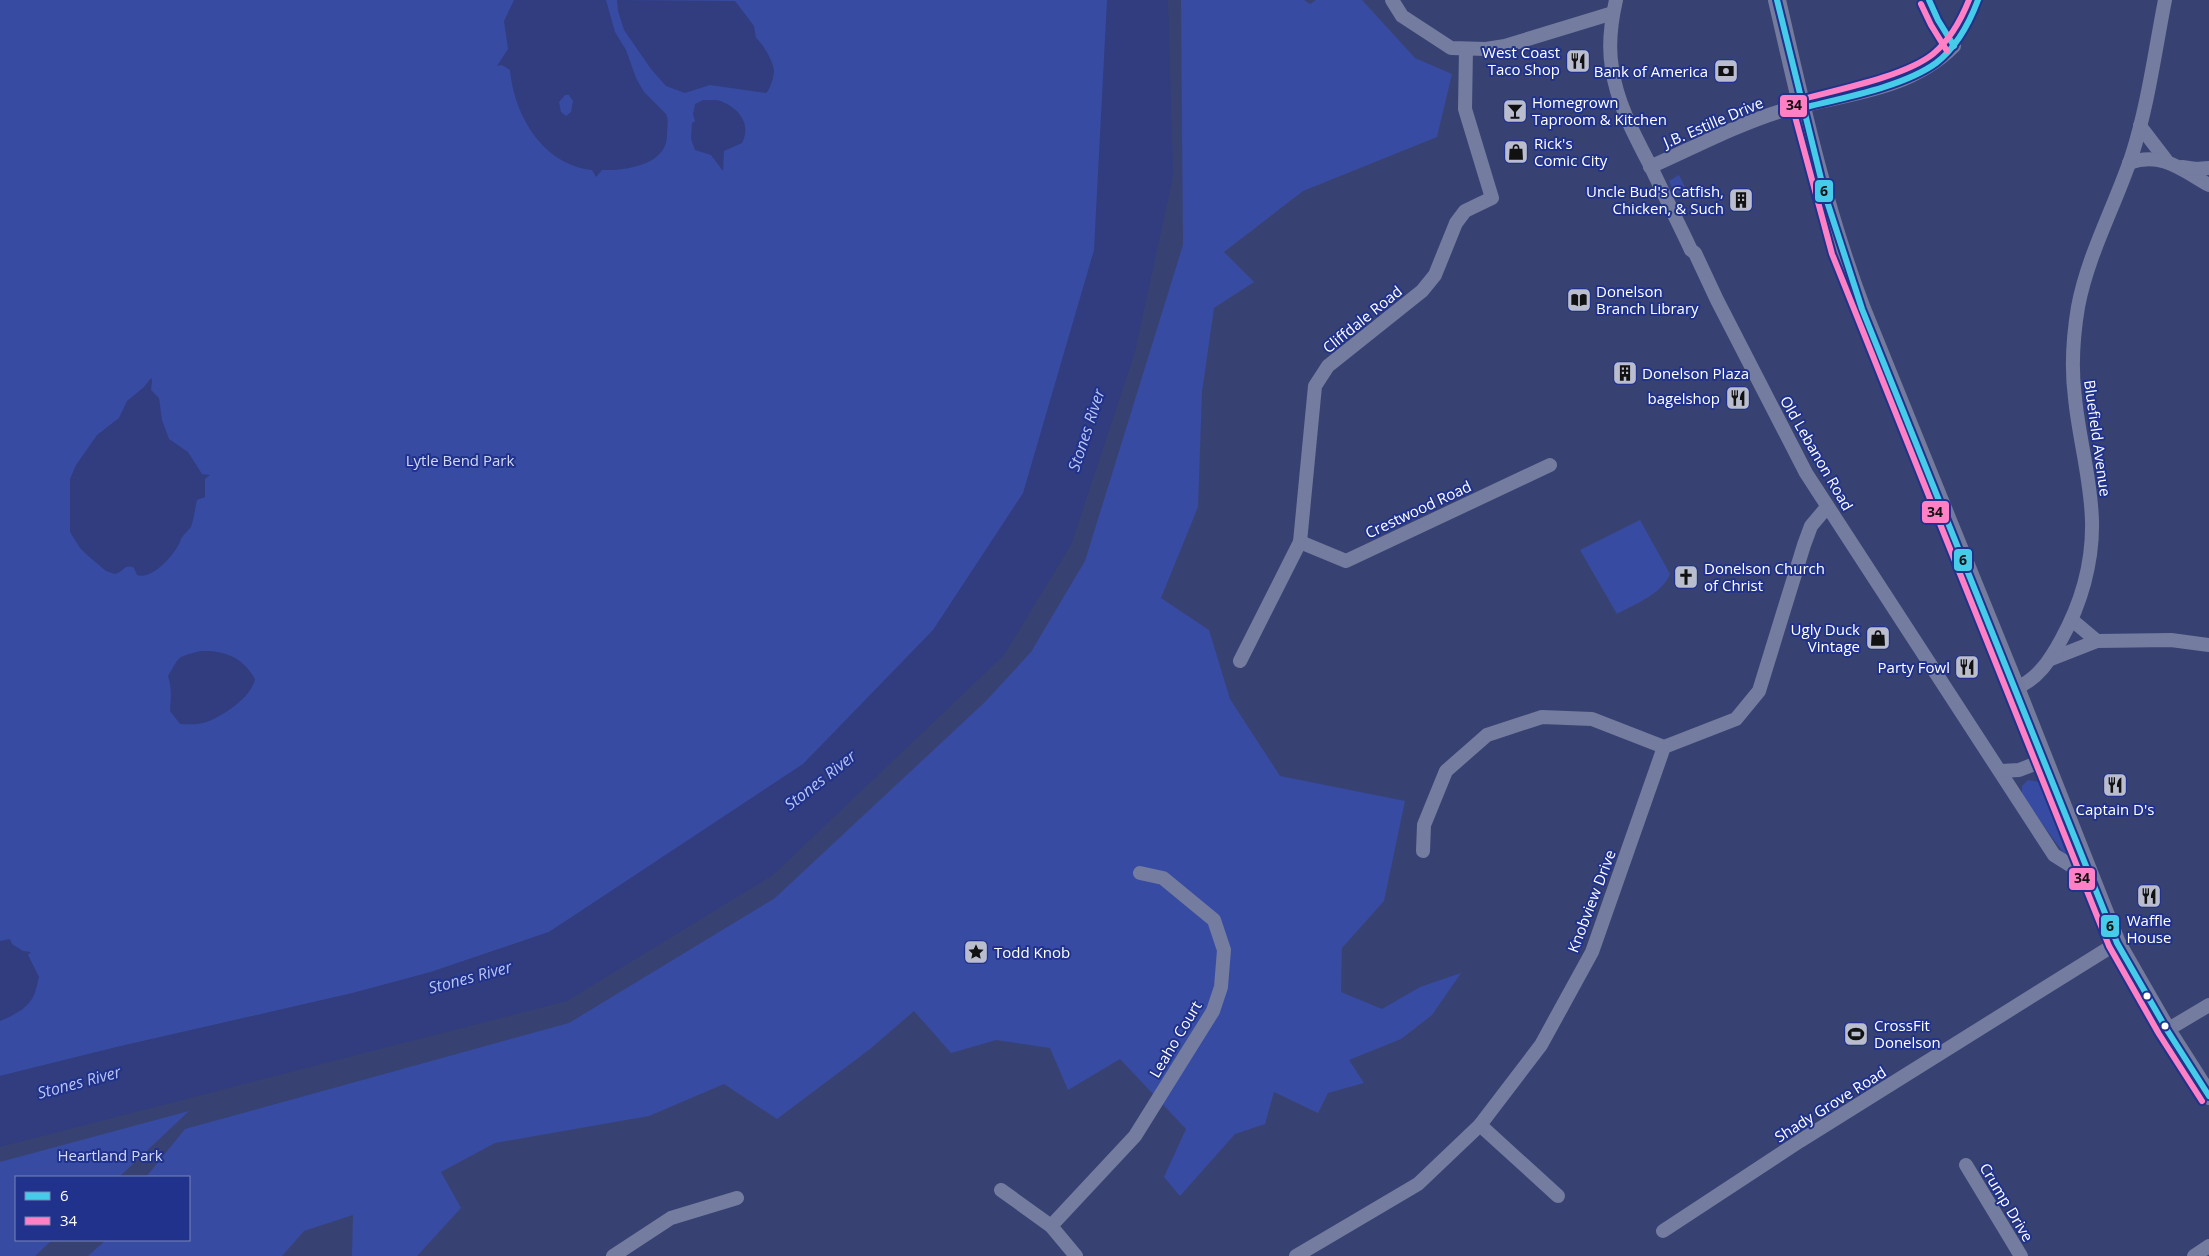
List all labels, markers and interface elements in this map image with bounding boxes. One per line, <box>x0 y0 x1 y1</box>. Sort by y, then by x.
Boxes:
place label: West Coast Taco Shop <box>1482 42 1560 79</box>
restaurant icon: West Coast Taco Shop <box>1565 48 1591 74</box>
bank icon: Bank of America <box>1713 58 1739 84</box>
place label: Bank of America <box>1594 61 1708 81</box>
place label: Homegrown Taproom & Kitchen <box>1532 92 1667 129</box>
street label: J.B. Estille Drive <box>1658 92 1766 153</box>
line badge: 34 <box>1779 94 1808 118</box>
text: 34 <box>1786 95 1802 114</box>
bar icon: Homegrown Taproom & Kitchen <box>1502 98 1528 124</box>
place label: Rick's Comic City <box>1534 133 1608 170</box>
shop icon: Rick's Comic City <box>1503 139 1529 165</box>
line badge: 6 <box>1814 179 1834 203</box>
place label: Uncle Bud's Catfish, Chicken, & Such <box>1586 181 1724 218</box>
text: 6 <box>1820 181 1828 200</box>
building icon: Uncle Bud's Catfish, Chicken, & Such <box>1728 187 1754 213</box>
street label: Cliffdale Road <box>1318 281 1406 357</box>
place label: Donelson Branch Library <box>1596 281 1699 318</box>
library icon: Donelson Branch Library <box>1566 287 1592 313</box>
building icon: Donelson Plaza <box>1612 360 1638 386</box>
place label: Donelson Plaza <box>1642 363 1749 383</box>
street label: Bluefield Avenue <box>2080 378 2116 498</box>
water label: Stones River <box>1062 385 1110 474</box>
restaurant icon: bagelshop <box>1725 385 1751 411</box>
place label: bagelshop <box>1648 388 1720 408</box>
street label: Old Lebanon Road <box>1776 392 1858 514</box>
park label: Lytle Bend Park <box>406 450 514 470</box>
street label: Crestwood Road <box>1362 476 1474 542</box>
line badge: 34 <box>1921 500 1950 524</box>
text: 34 <box>1927 502 1943 521</box>
line badge: 6 <box>1953 548 1973 572</box>
text: 6 <box>1959 550 1967 569</box>
place label: Donelson Church of Christ <box>1704 558 1825 595</box>
church icon: Donelson Church of Christ <box>1673 564 1699 590</box>
place label: Ugly Duck Vintage <box>1791 619 1860 656</box>
shop icon: Ugly Duck Vintage <box>1865 625 1891 651</box>
restaurant icon: Party Fowl <box>1954 654 1980 680</box>
place label: Party Fowl <box>1878 657 1950 677</box>
water label: Stones River <box>780 745 861 815</box>
restaurant icon: Captain D's <box>2102 772 2128 798</box>
place label: Captain D's <box>2076 799 2154 819</box>
street label: Knobview Drive <box>1562 847 1620 955</box>
line badge: 34 <box>2068 867 2096 891</box>
text: 34 <box>2074 868 2090 887</box>
restaurant icon: Waffle House <box>2136 883 2162 909</box>
place label: Waffle House <box>2127 910 2171 947</box>
line badge: 6 <box>2100 914 2120 938</box>
text: 6 <box>2106 916 2114 935</box>
place icon: Todd Knob <box>963 939 989 965</box>
place label: Todd Knob <box>994 942 1070 962</box>
water label: Stones River <box>426 955 515 999</box>
unlabelled marker <box>2142 991 2152 1001</box>
street label: Leaho Court <box>1144 997 1206 1081</box>
place label: CrossFit Donelson <box>1874 1015 1941 1052</box>
sports icon: CrossFit Donelson <box>1843 1021 1869 1047</box>
unlabelled marker <box>2160 1021 2170 1031</box>
water label: Stones River <box>35 1060 124 1104</box>
street label: Shady Grove Road <box>1770 1062 1890 1146</box>
park label: Heartland Park <box>57 1145 163 1165</box>
street label: Crump Drive <box>1976 1159 2038 1245</box>
legend <box>15 1176 190 1241</box>
text: 6 <box>60 1185 69 1205</box>
text: 34 <box>60 1210 78 1230</box>

